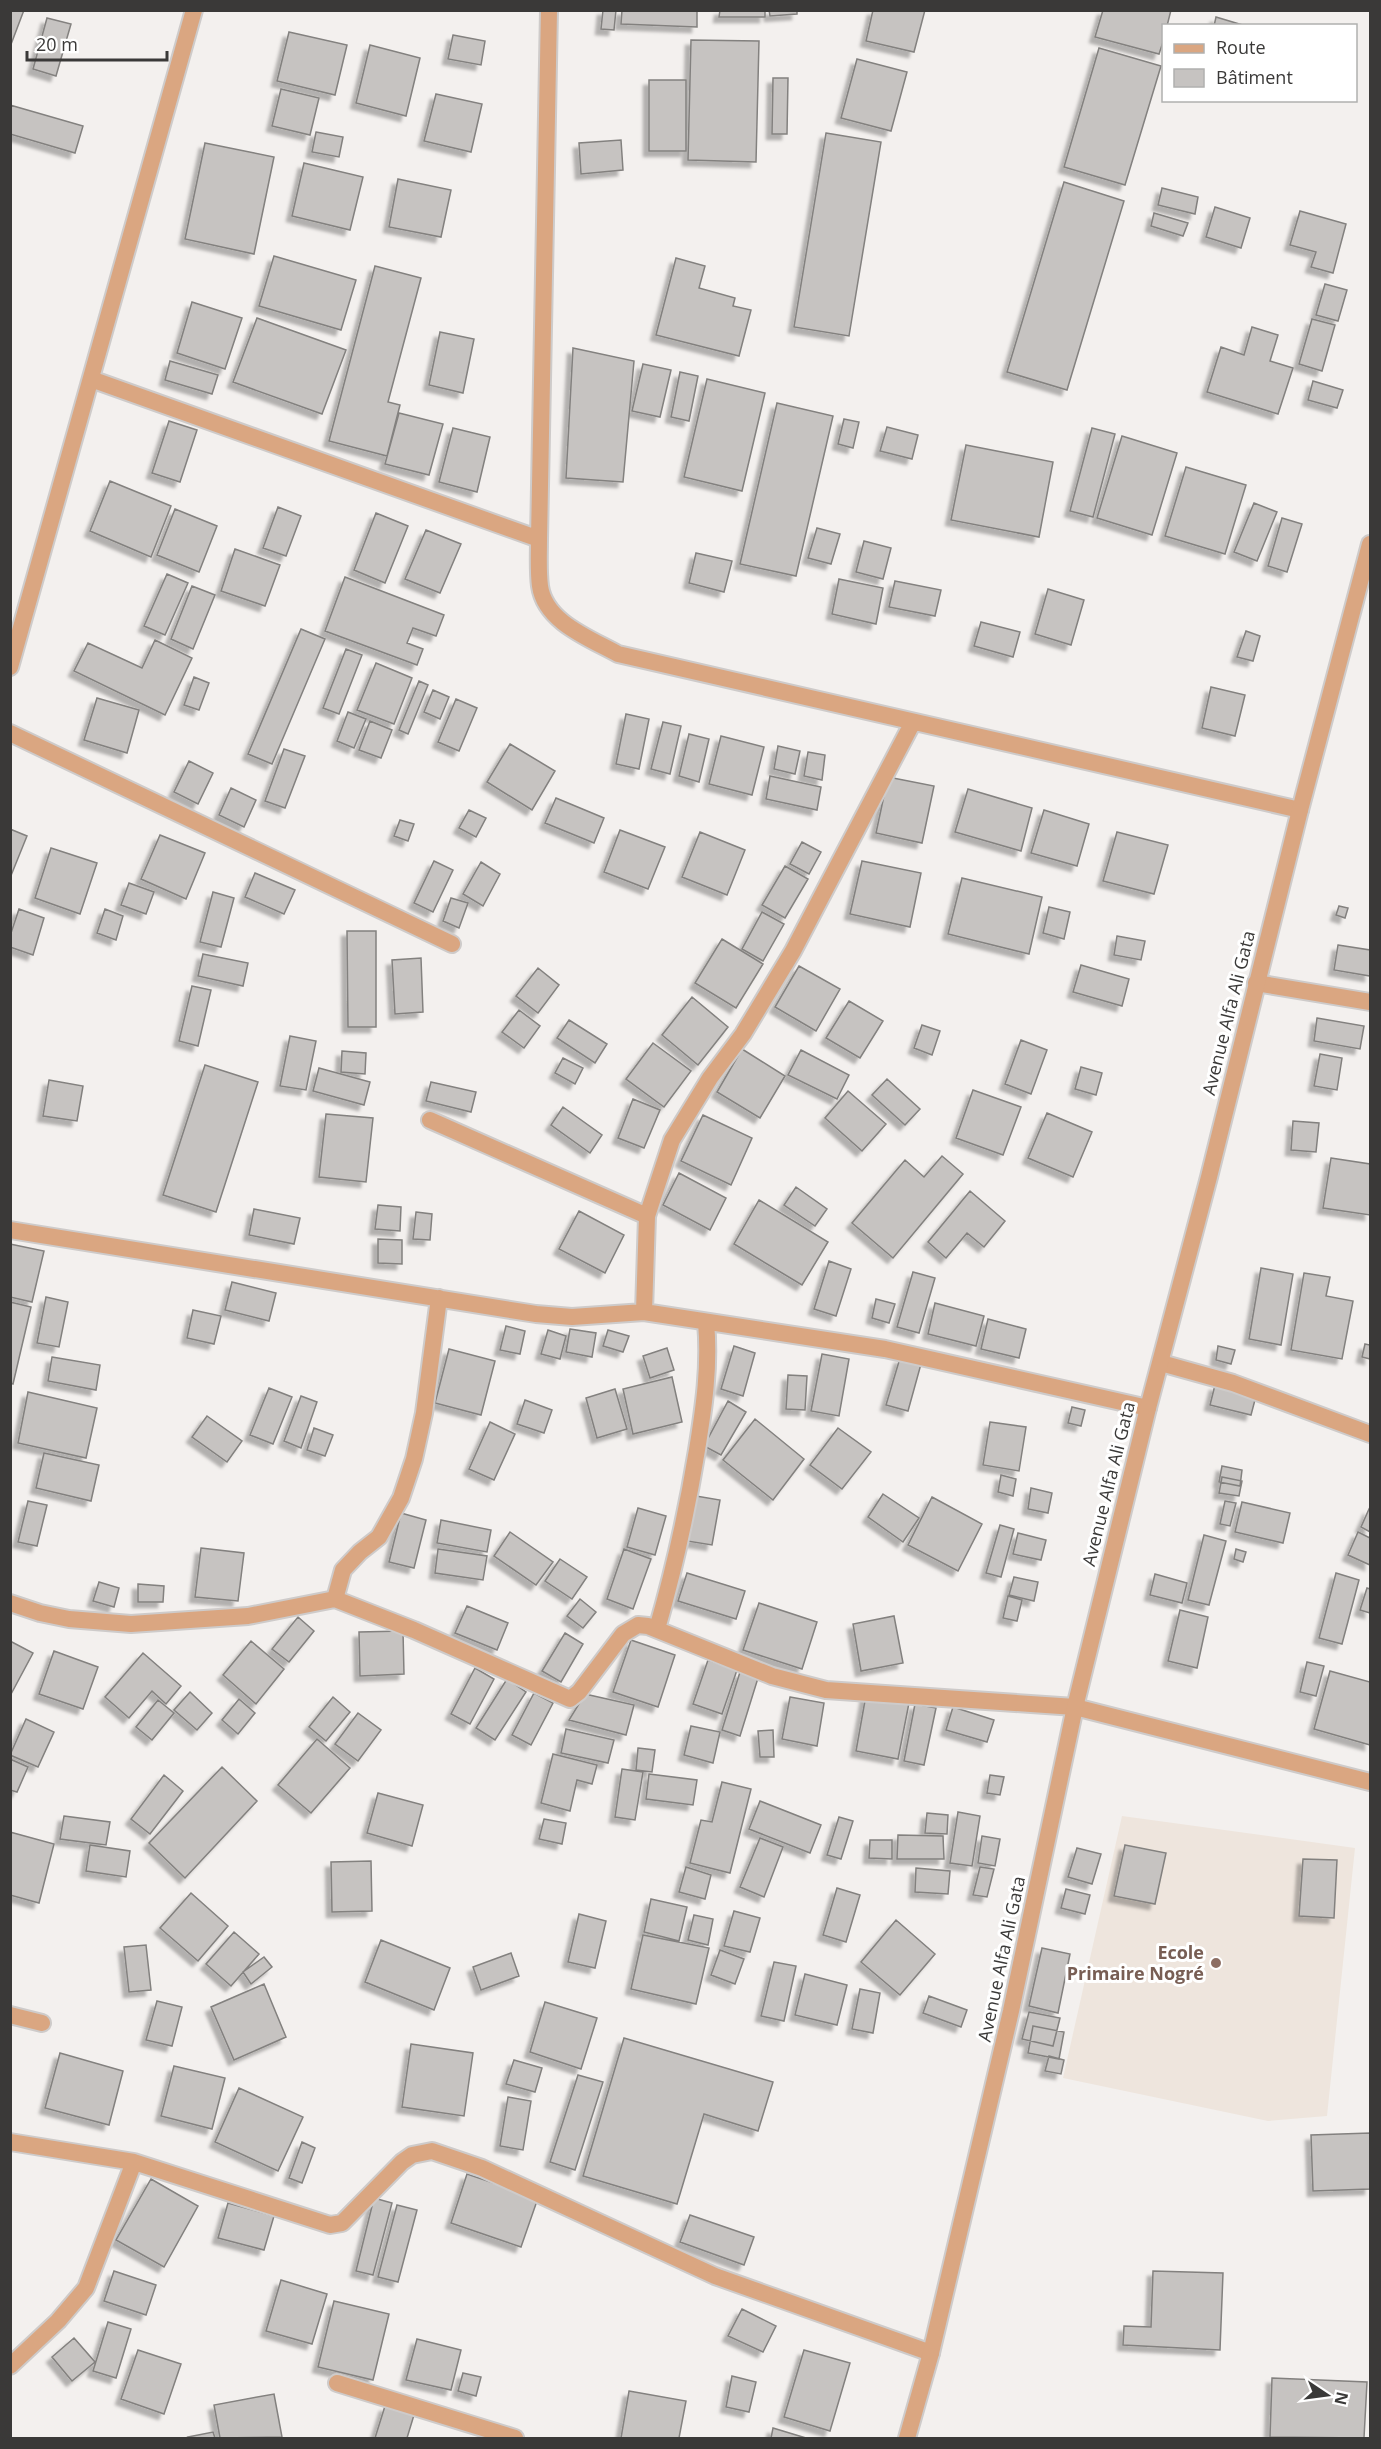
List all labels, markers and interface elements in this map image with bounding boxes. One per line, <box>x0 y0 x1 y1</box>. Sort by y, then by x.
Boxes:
scale bar <box>27 24 166 62</box>
legend <box>1162 24 1357 102</box>
text: 20 m <box>36 32 78 56</box>
text: Route <box>1216 35 1266 59</box>
text: Bâtiment <box>1216 65 1293 89</box>
street label: Avenue Alfa Ali Gata <box>1196 928 1260 1097</box>
street label: Avenue Alfa Ali Gata <box>1076 1399 1140 1568</box>
street label: Avenue Alfa Ali Gata <box>972 1874 1030 2044</box>
place label: Ecole Primaire Nogré <box>1067 1940 1204 1985</box>
marker: Ecole Primaire Nogré <box>1209 1956 1223 1970</box>
north arrow <box>1297 2365 1357 2425</box>
text: N <box>1329 2390 1354 2407</box>

